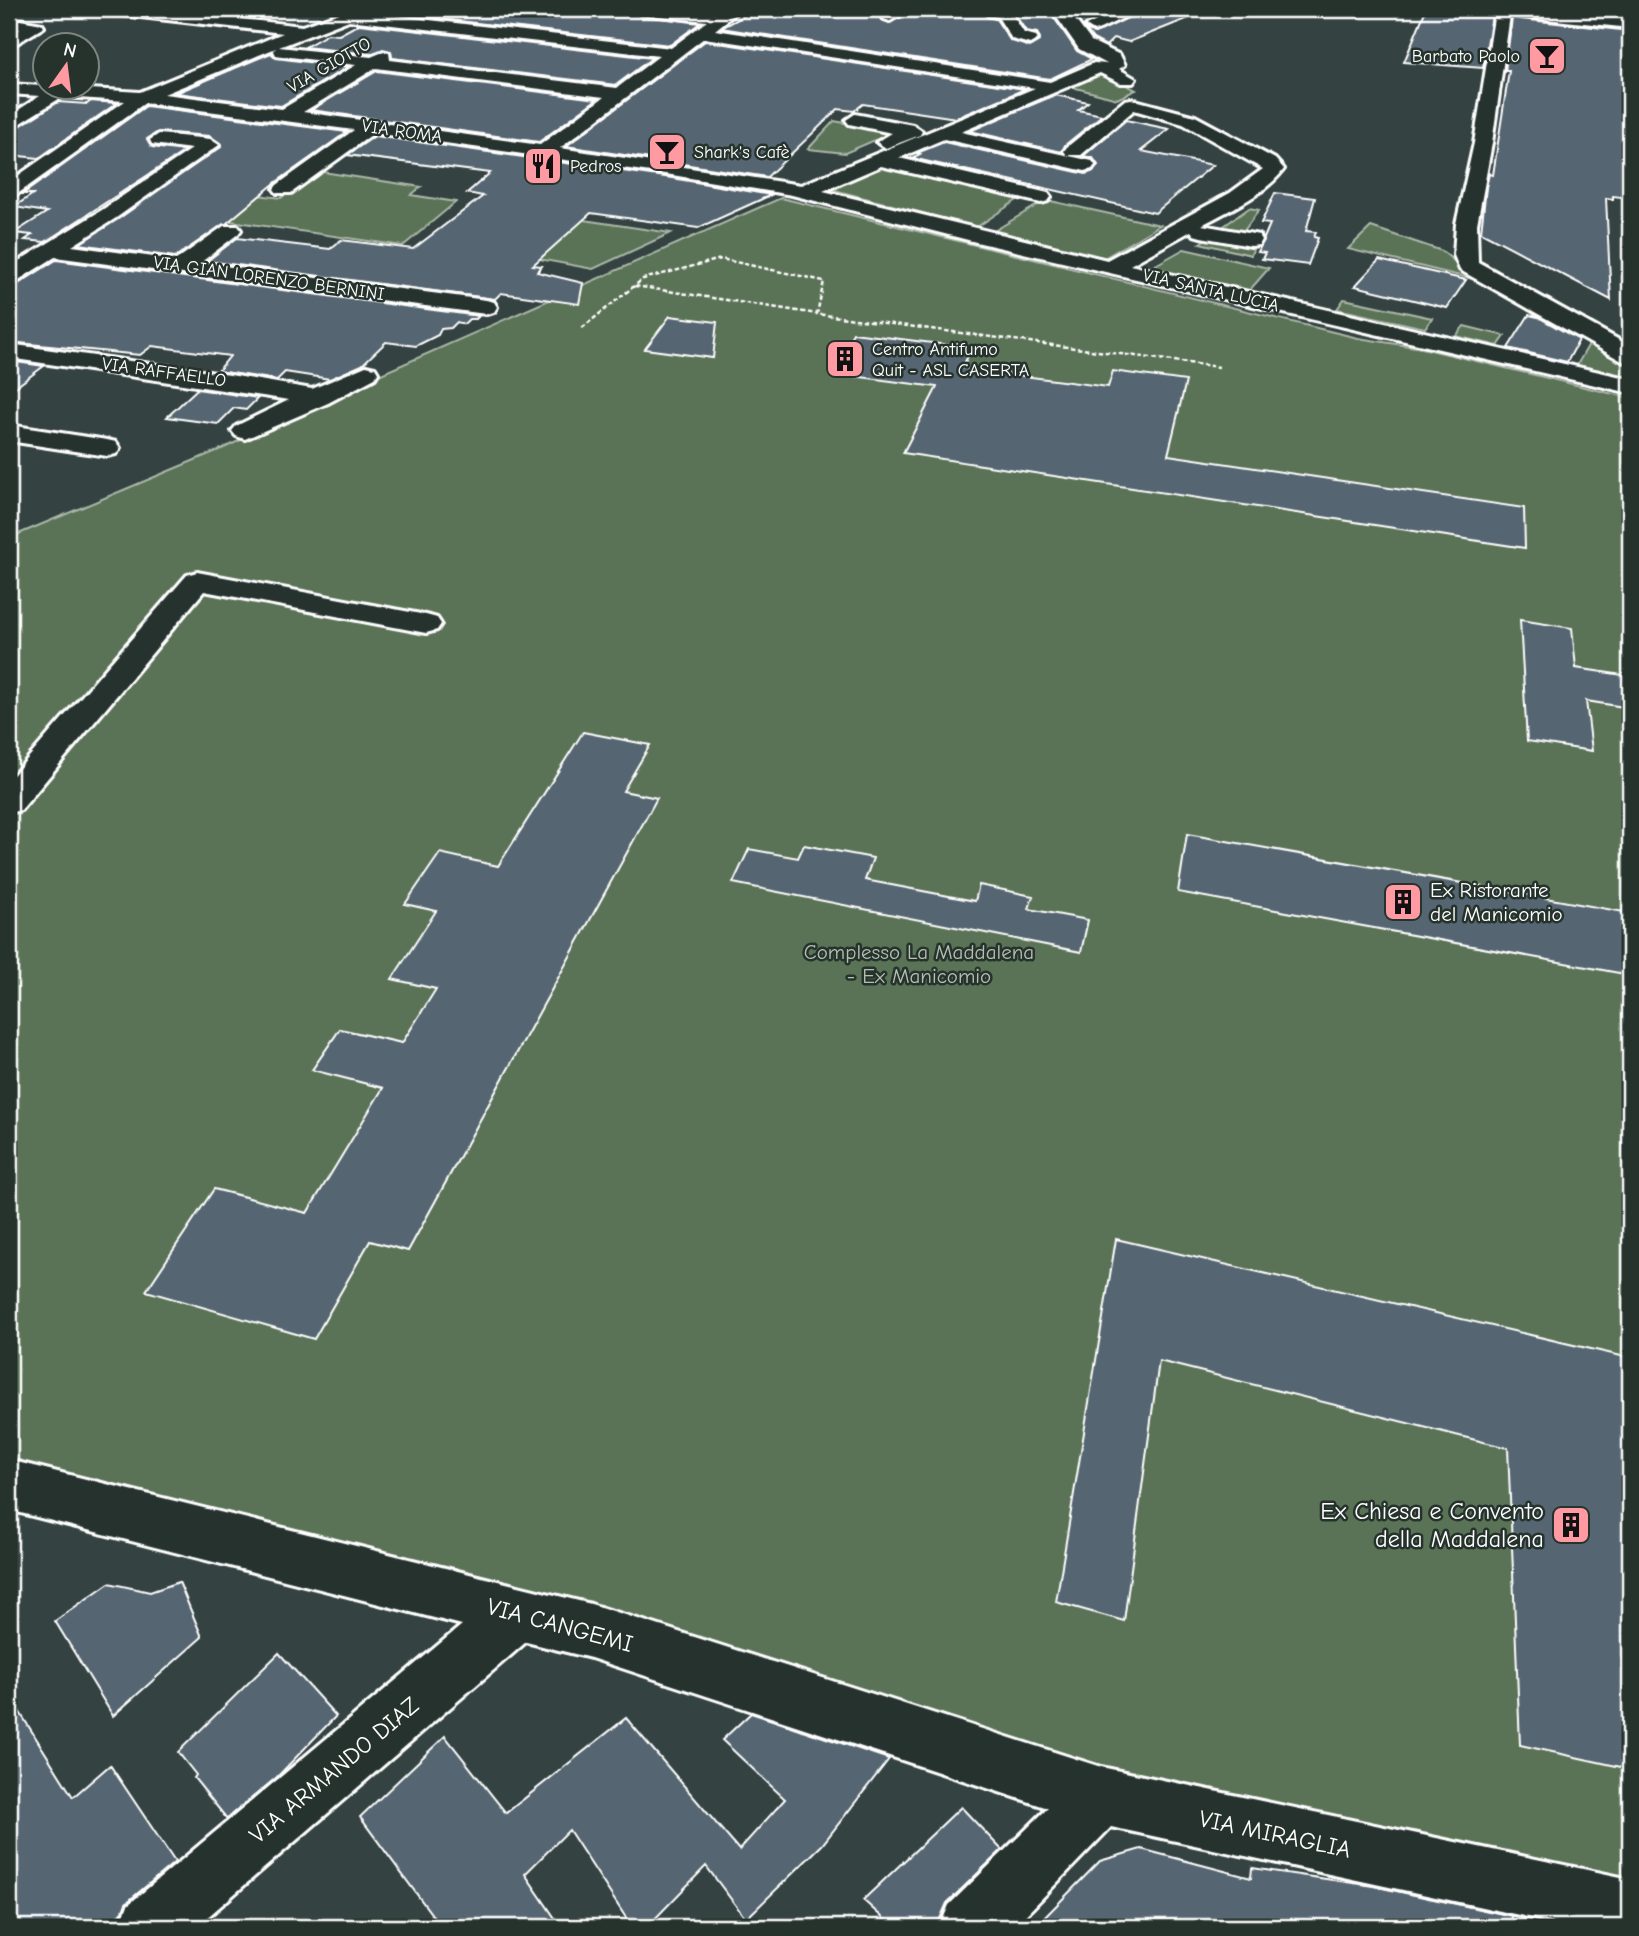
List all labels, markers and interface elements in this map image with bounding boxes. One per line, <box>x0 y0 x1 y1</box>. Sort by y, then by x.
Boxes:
north arrow <box>32 32 102 102</box>
street label: VIA GIOTTO <box>284 33 375 98</box>
bar icon: Barbato Paolo <box>1526 35 1568 77</box>
text: N <box>61 38 79 63</box>
place label: Barbato Paolo <box>1412 46 1520 67</box>
street label: VIA ROMA <box>360 115 443 148</box>
bar icon: Shark's Cafè <box>646 131 688 173</box>
place label: Shark's Cafè <box>694 142 790 163</box>
restaurant icon: Pedros <box>522 145 564 187</box>
place label: Pedros <box>570 156 622 177</box>
street label: VIA GIAN LORENZO BERNINI <box>152 252 386 305</box>
street label: VIA SANTA LUCIA <box>1141 265 1281 316</box>
building icon: Centro Antifumo Quit - ASL CASERTA <box>824 338 866 380</box>
place label: Centro Antifumo Quit - ASL CASERTA <box>872 339 1029 381</box>
street label: VIA RAFFAELLO <box>100 353 227 392</box>
place label: Ex Ristorante del Manicomio <box>1430 878 1563 926</box>
building icon: Ex Ristorante del Manicomio <box>1382 881 1424 923</box>
park label: Complesso La Maddalena - Ex Manicomio <box>804 940 1034 988</box>
place label: Ex Chiesa e Convento della Maddalena <box>1320 1497 1544 1553</box>
building icon: Ex Chiesa e Convento della Maddalena <box>1550 1504 1592 1546</box>
street label: VIA CANGEMI <box>484 1592 636 1658</box>
street label: VIA ARMANDO DIAZ <box>244 1691 424 1849</box>
street label: VIA MIRAGLIA <box>1197 1804 1354 1864</box>

